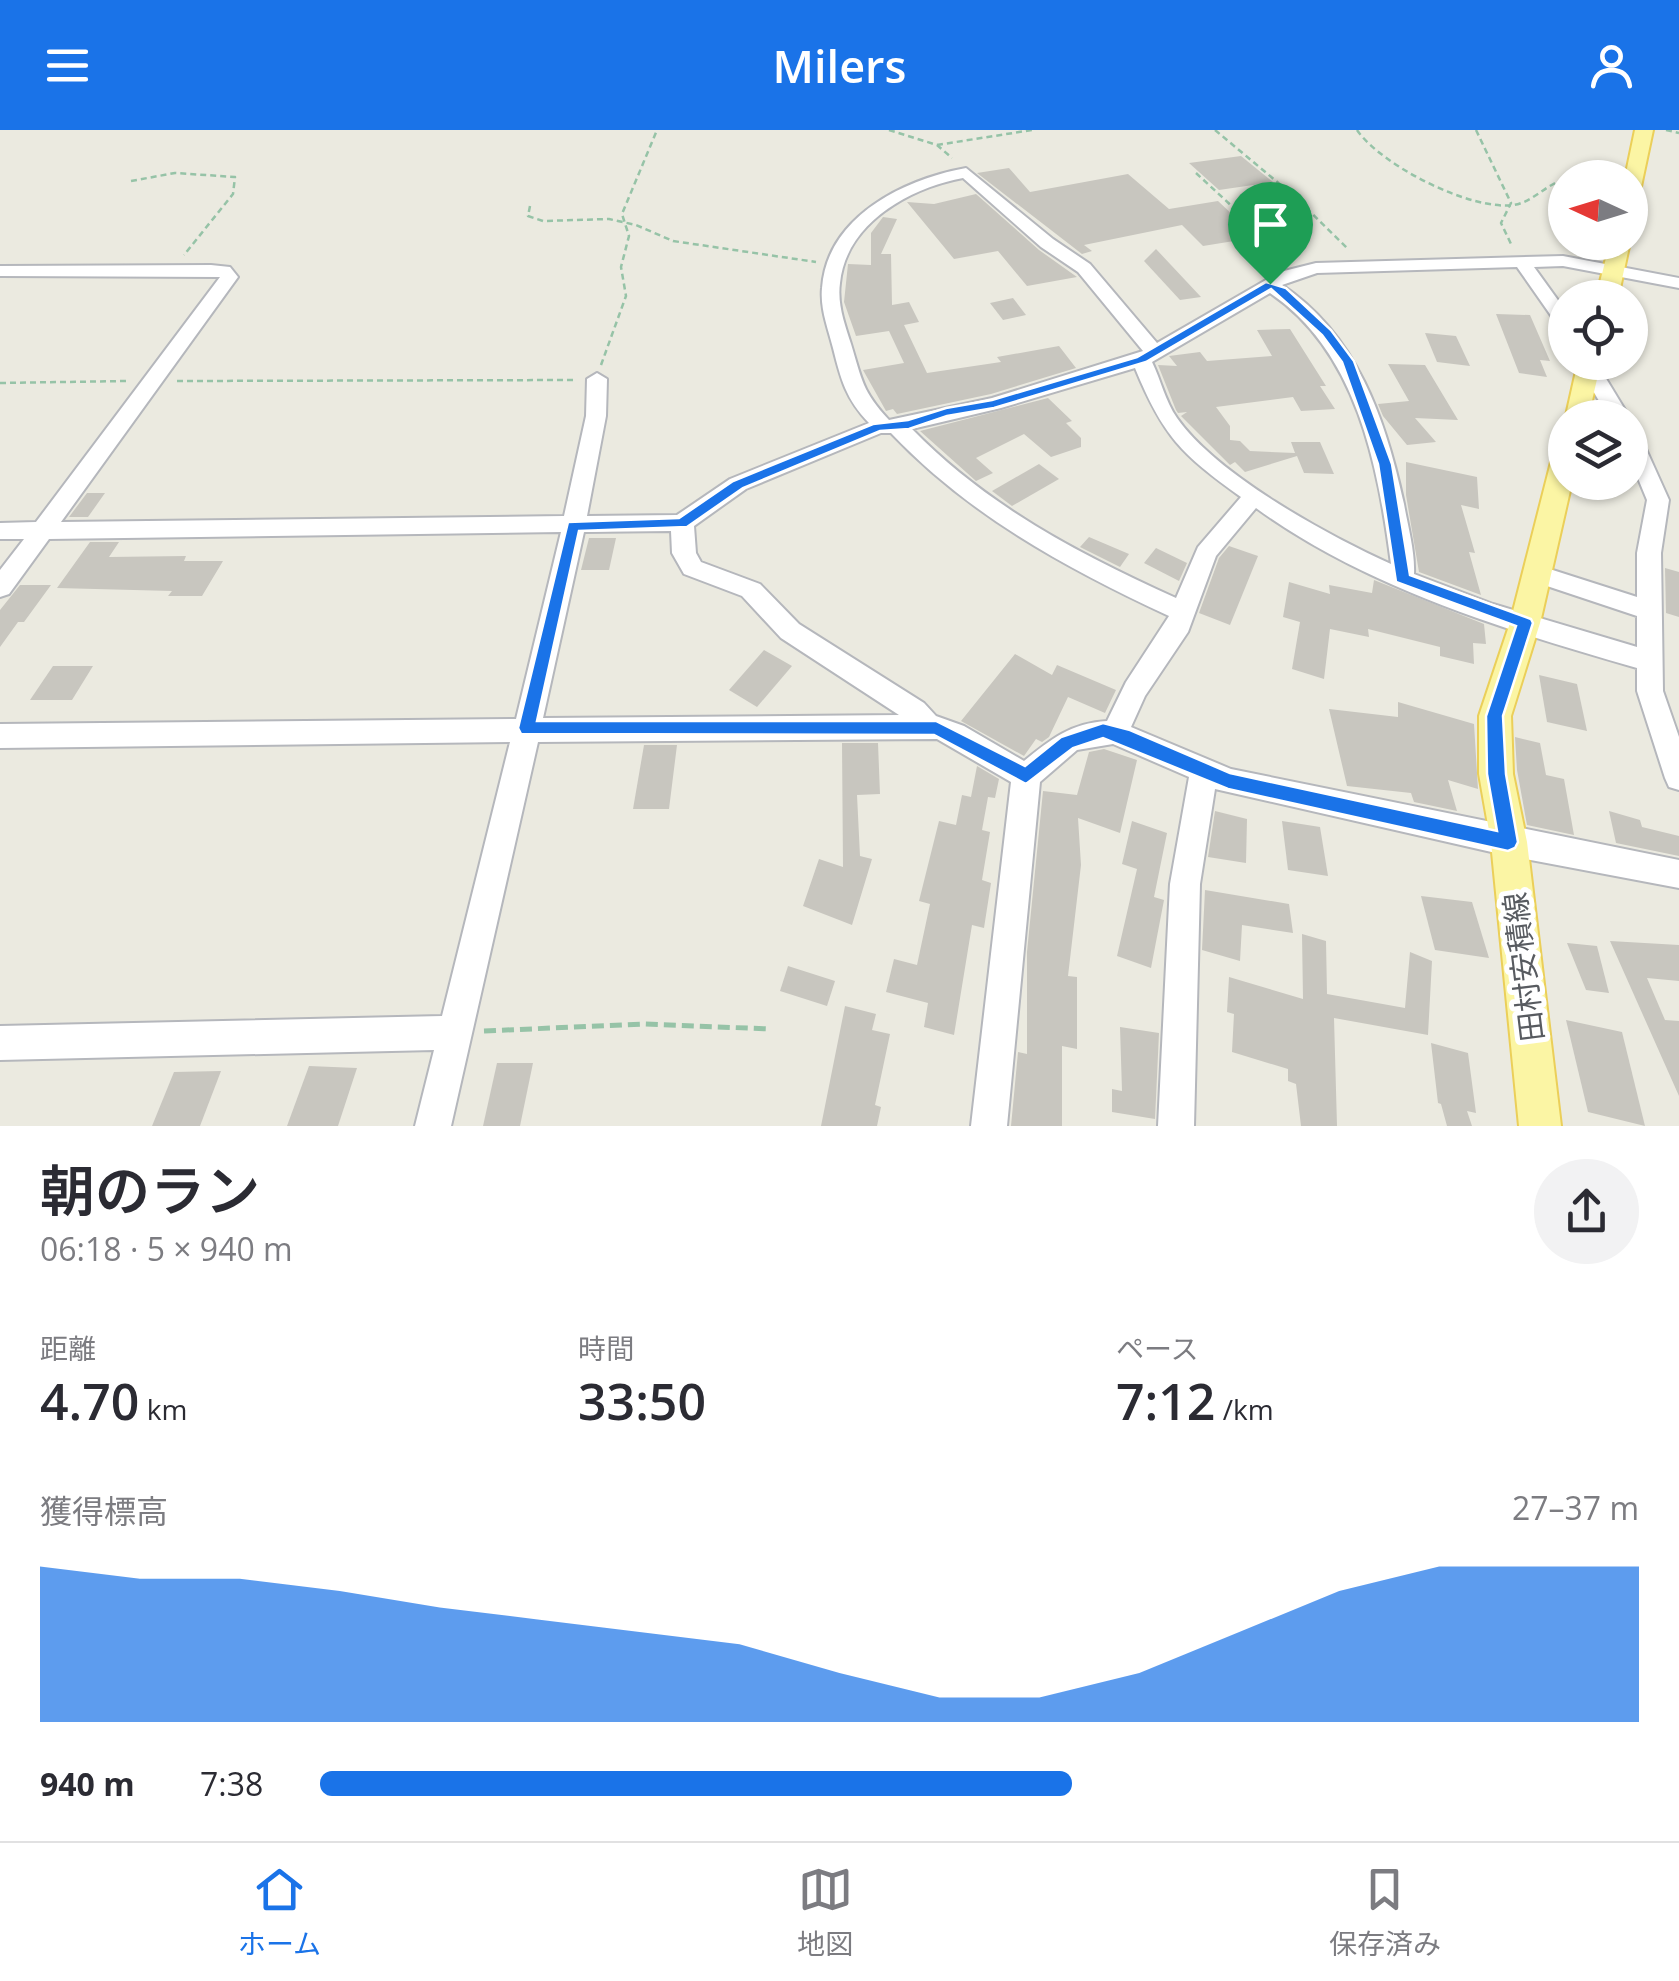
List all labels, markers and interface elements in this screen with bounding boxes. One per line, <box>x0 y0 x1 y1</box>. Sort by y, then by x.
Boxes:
text: Milers <box>773 35 906 96</box>
icon: menu <box>40 38 95 93</box>
icon: person <box>1584 38 1639 93</box>
north arrow <box>1548 160 1648 260</box>
map controls <box>1548 160 1648 500</box>
pin <box>1228 182 1313 285</box>
icon: arrive <box>1243 197 1298 252</box>
button: locate <box>1548 280 1648 380</box>
button: layers <box>1548 400 1648 500</box>
street label: 田村安積線 <box>1494 890 1552 1044</box>
text: 朝のラン <box>40 1152 260 1227</box>
button: share <box>1534 1159 1639 1264</box>
text: 06:18 · 5 × 940 m <box>40 1227 293 1270</box>
text: 距離 <box>40 1329 96 1367</box>
text: 時間 <box>578 1329 634 1367</box>
text: ペース <box>1116 1329 1199 1367</box>
text: 4.70 <box>40 1367 139 1435</box>
text: 33:50 <box>578 1367 706 1435</box>
text: 7:12 <box>1116 1367 1215 1435</box>
text: km <box>139 1390 187 1428</box>
text: /km <box>1215 1390 1274 1428</box>
text: 27–37 m <box>1512 1486 1639 1529</box>
text: 獲得標高 <box>40 1489 168 1532</box>
text: 940 m <box>40 1762 135 1805</box>
text: 7:38 <box>200 1762 263 1805</box>
tab: ホーム <box>238 1862 321 1962</box>
tab: 地図 <box>797 1862 853 1962</box>
tab: 保存済み <box>1329 1862 1441 1962</box>

